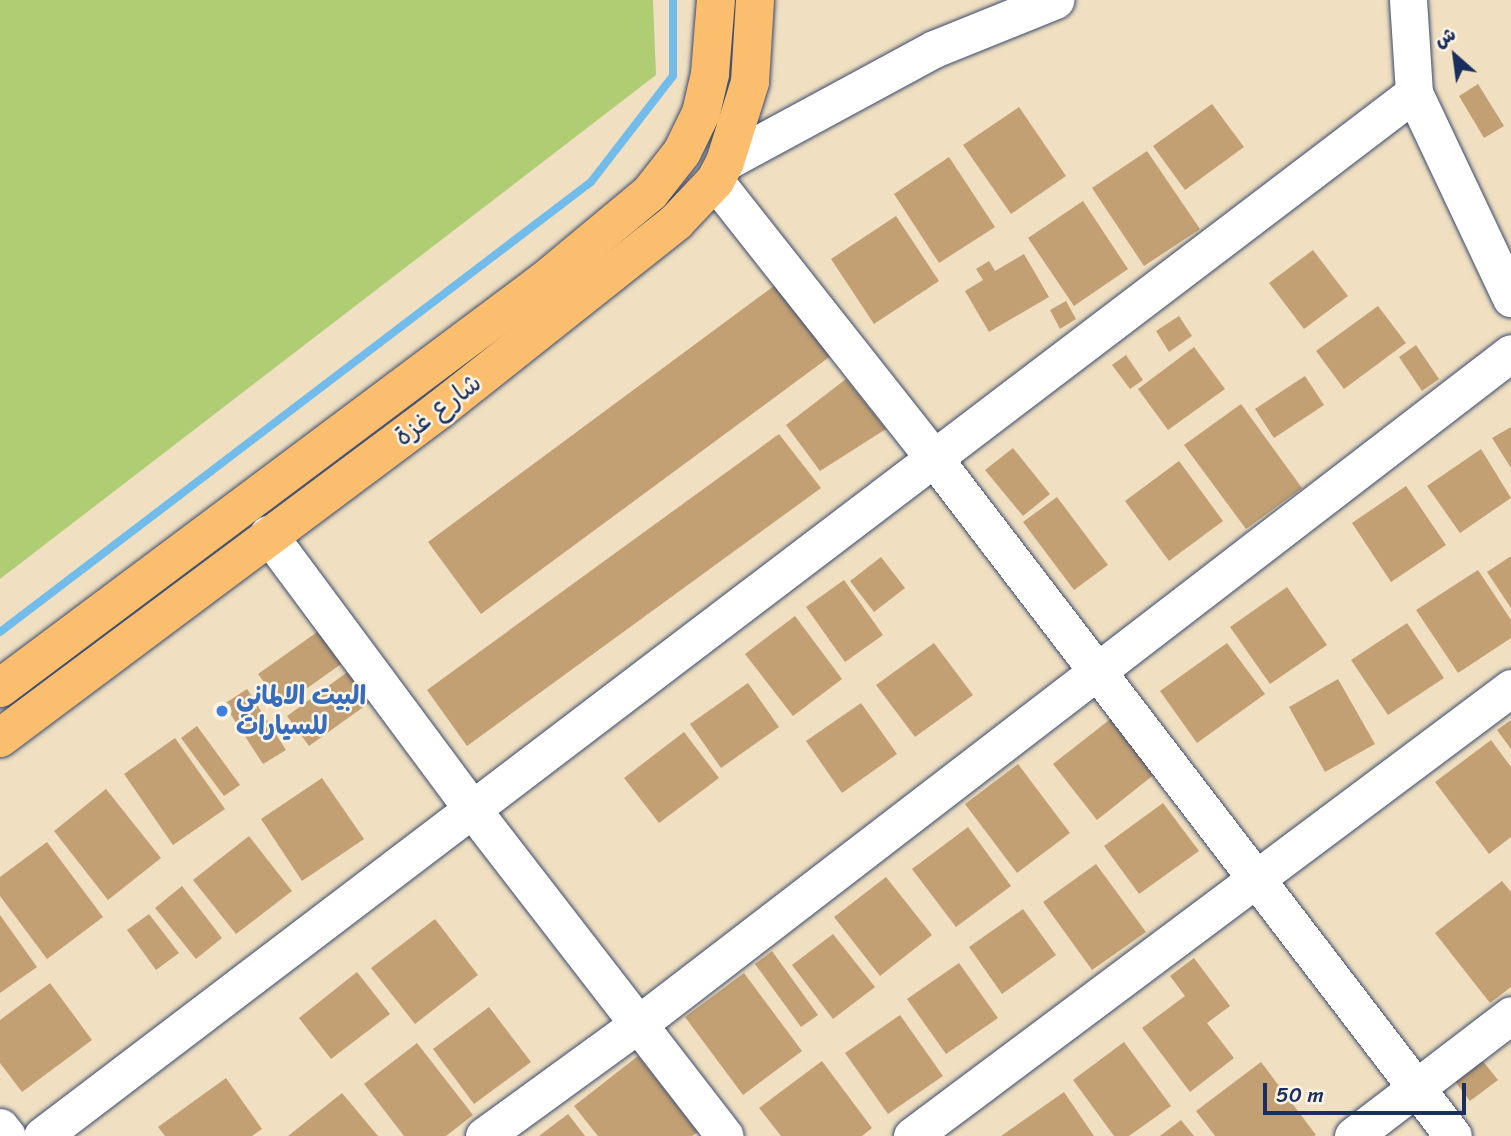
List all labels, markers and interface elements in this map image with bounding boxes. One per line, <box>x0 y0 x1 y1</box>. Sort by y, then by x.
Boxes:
text: ش <box>1428 18 1462 56</box>
north arrow <box>1420 21 1490 91</box>
street label: شارع غزة <box>388 367 488 453</box>
place label: البيت الالماني للسيارات <box>236 680 366 742</box>
marker: البيت الالماني للسيارات <box>214 703 230 719</box>
scale bar <box>1266 1070 1469 1114</box>
text: 50 m <box>1276 1076 1324 1114</box>

